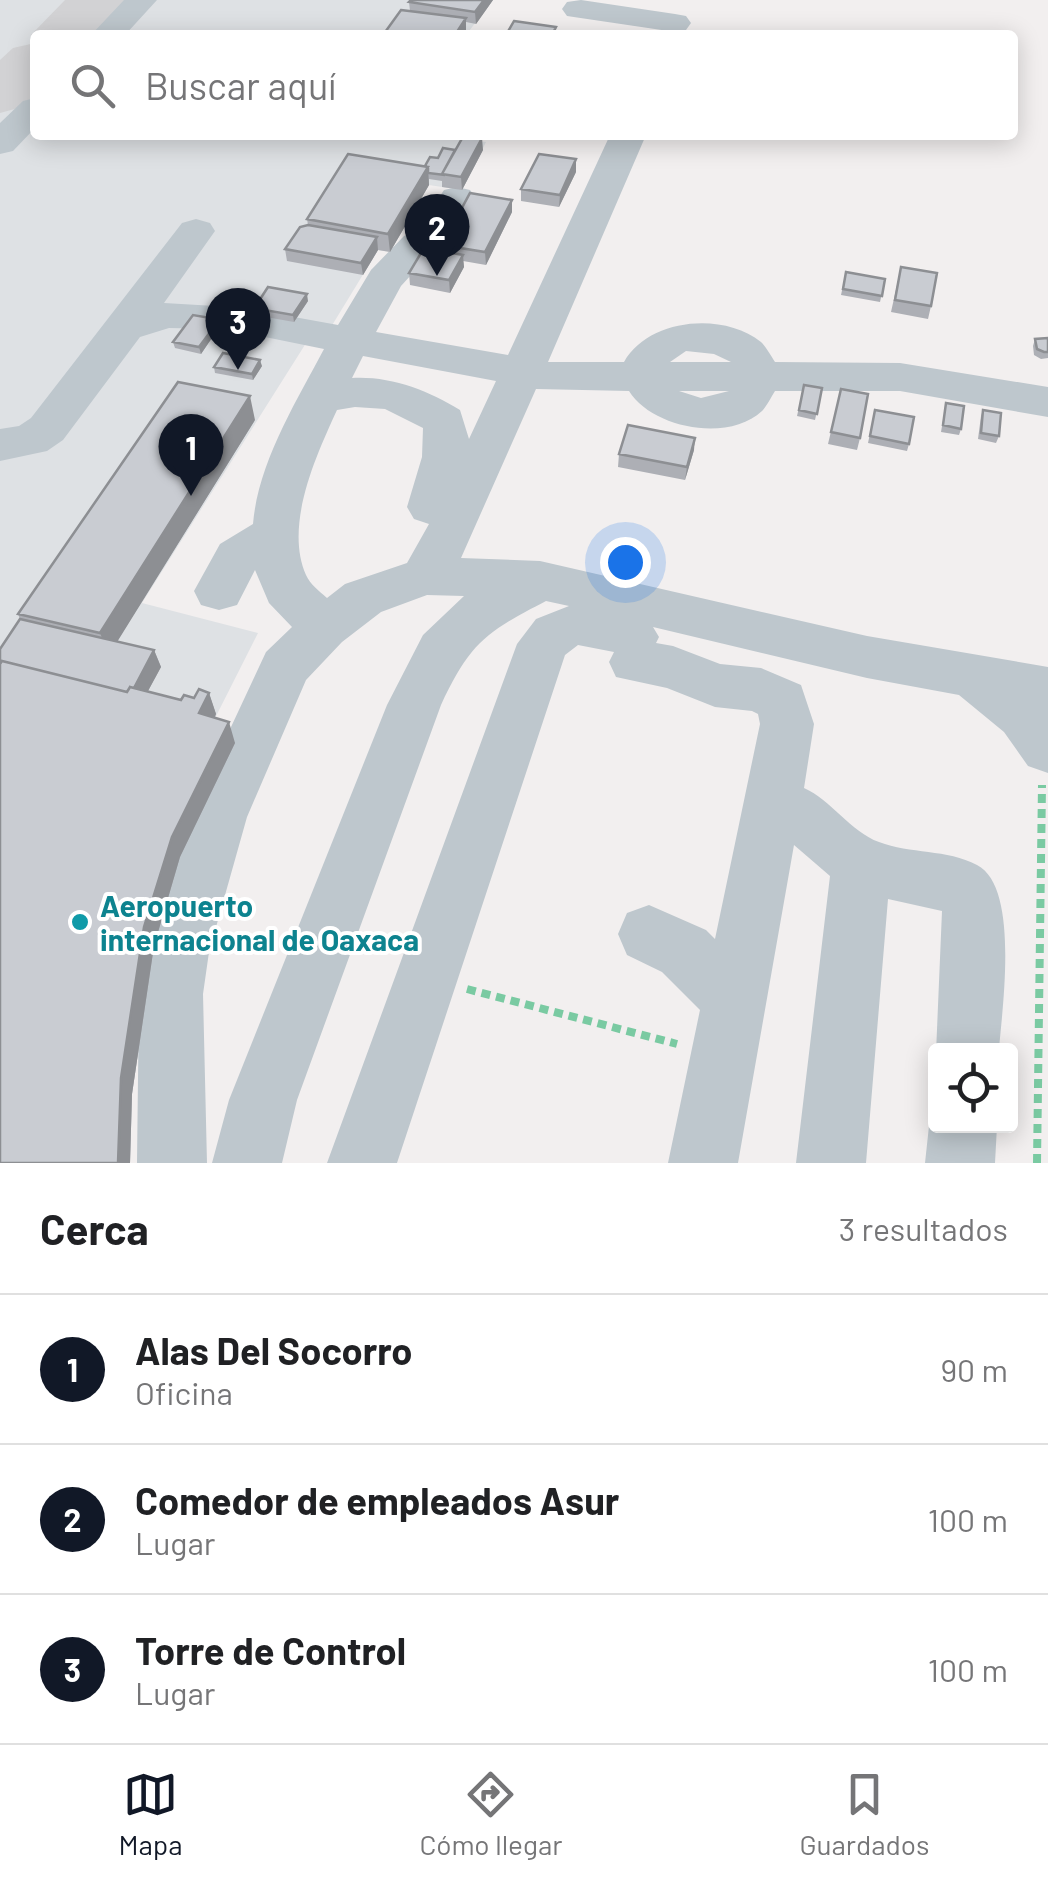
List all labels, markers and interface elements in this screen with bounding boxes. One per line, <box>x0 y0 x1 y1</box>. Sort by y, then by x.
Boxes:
search box <box>30 30 1018 140</box>
icon: search <box>65 58 120 113</box>
text: Buscar aquí <box>145 62 336 108</box>
pin: 2 <box>404 194 470 276</box>
pin: 3 <box>206 288 270 370</box>
pin: 1 <box>158 414 224 496</box>
your location <box>600 537 651 588</box>
place label: Aeropuerto internacional de Oaxaca <box>100 887 419 957</box>
marker: Aeropuerto internacional de Oaxaca <box>69 911 91 933</box>
map controls <box>928 1043 1018 1133</box>
button: locate <box>928 1043 1018 1133</box>
text: Cerca <box>40 1203 149 1253</box>
text: 3 resultados <box>839 1209 1008 1247</box>
text: Alas Del Socorro <box>135 1327 413 1373</box>
text: 1 <box>67 1350 78 1388</box>
text: 90 m <box>940 1350 1008 1388</box>
text: Oficina <box>135 1373 233 1411</box>
text: Comedor de empleados Asur <box>135 1477 619 1523</box>
text: 2 <box>64 1500 81 1538</box>
text: 100 m <box>928 1500 1008 1538</box>
text: Lugar <box>135 1523 215 1561</box>
text: Torre de Control <box>135 1627 406 1673</box>
text: 3 <box>64 1650 81 1688</box>
text: 100 m <box>928 1650 1008 1688</box>
text: Lugar <box>135 1673 215 1711</box>
tab: Mapa <box>118 1767 183 1861</box>
tab: Cómo llegar <box>419 1767 563 1861</box>
tab: Guardados <box>799 1767 930 1861</box>

